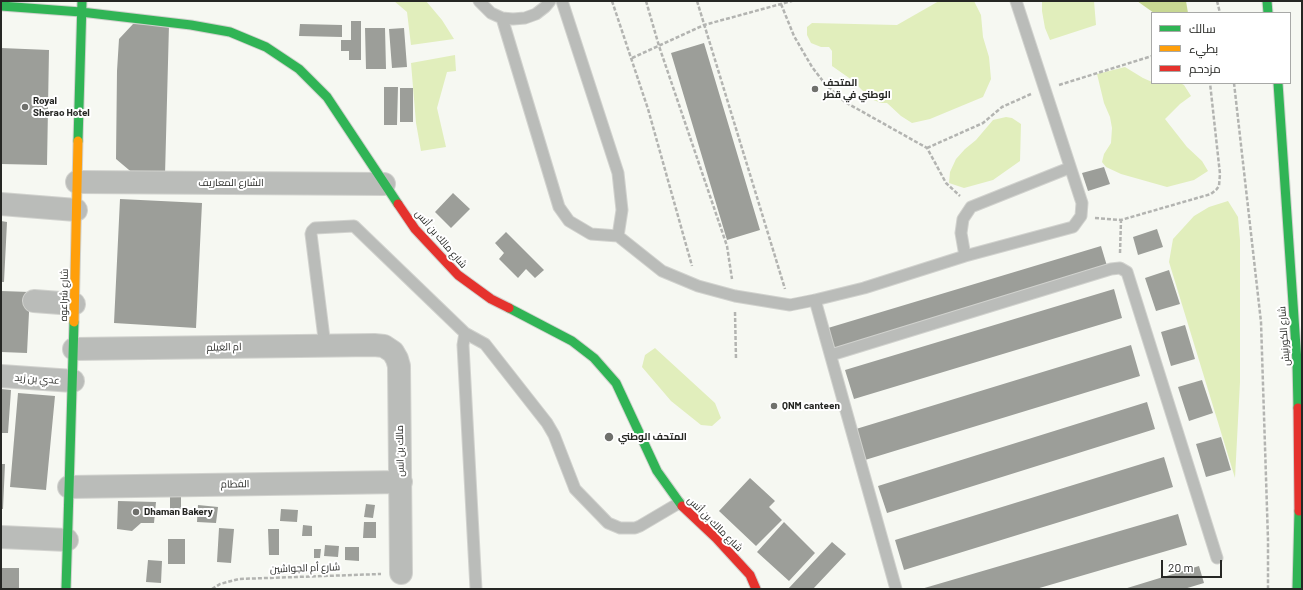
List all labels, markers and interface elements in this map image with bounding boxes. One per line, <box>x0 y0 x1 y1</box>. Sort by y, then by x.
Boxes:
legend <box>1151 12 1291 84</box>
text: سالك <box>1189 21 1216 35</box>
text: بطيء <box>1189 41 1218 55</box>
text: مزدحم <box>1189 61 1221 75</box>
place label: المتحف الوطني في قطر <box>823 77 891 100</box>
marker: المتحف الوطني في قطر <box>810 84 820 94</box>
place label: Royal Sherao Hotel <box>33 95 90 118</box>
marker: Royal Sherao Hotel <box>20 102 30 112</box>
street label: الشارع المعاريف <box>198 177 264 189</box>
street label: شارع مالك بن أنس <box>412 207 470 271</box>
street label: شارع شراعوه <box>58 269 70 321</box>
street label: شارع الكورنيش <box>1276 306 1292 366</box>
street label: ام الغيلم <box>206 341 242 353</box>
street label: عدي بن زيد <box>14 371 60 387</box>
place label: QNM canteen <box>782 400 840 412</box>
marker: QNM canteen <box>769 401 779 411</box>
street label: مالك بن انس <box>394 425 406 477</box>
marker: المتحف الوطني <box>603 431 615 443</box>
place label: المتحف الوطني <box>618 431 687 443</box>
street label: الفطام <box>221 478 249 490</box>
street label: شارع مالك بن أنس <box>685 494 745 554</box>
place label: Dhaman Bakery <box>144 506 213 518</box>
marker: Dhaman Bakery <box>131 507 141 517</box>
scale bar <box>1163 552 1224 578</box>
text: 20 m <box>1168 560 1194 574</box>
street label: شارع أم الجواشين <box>270 561 340 575</box>

